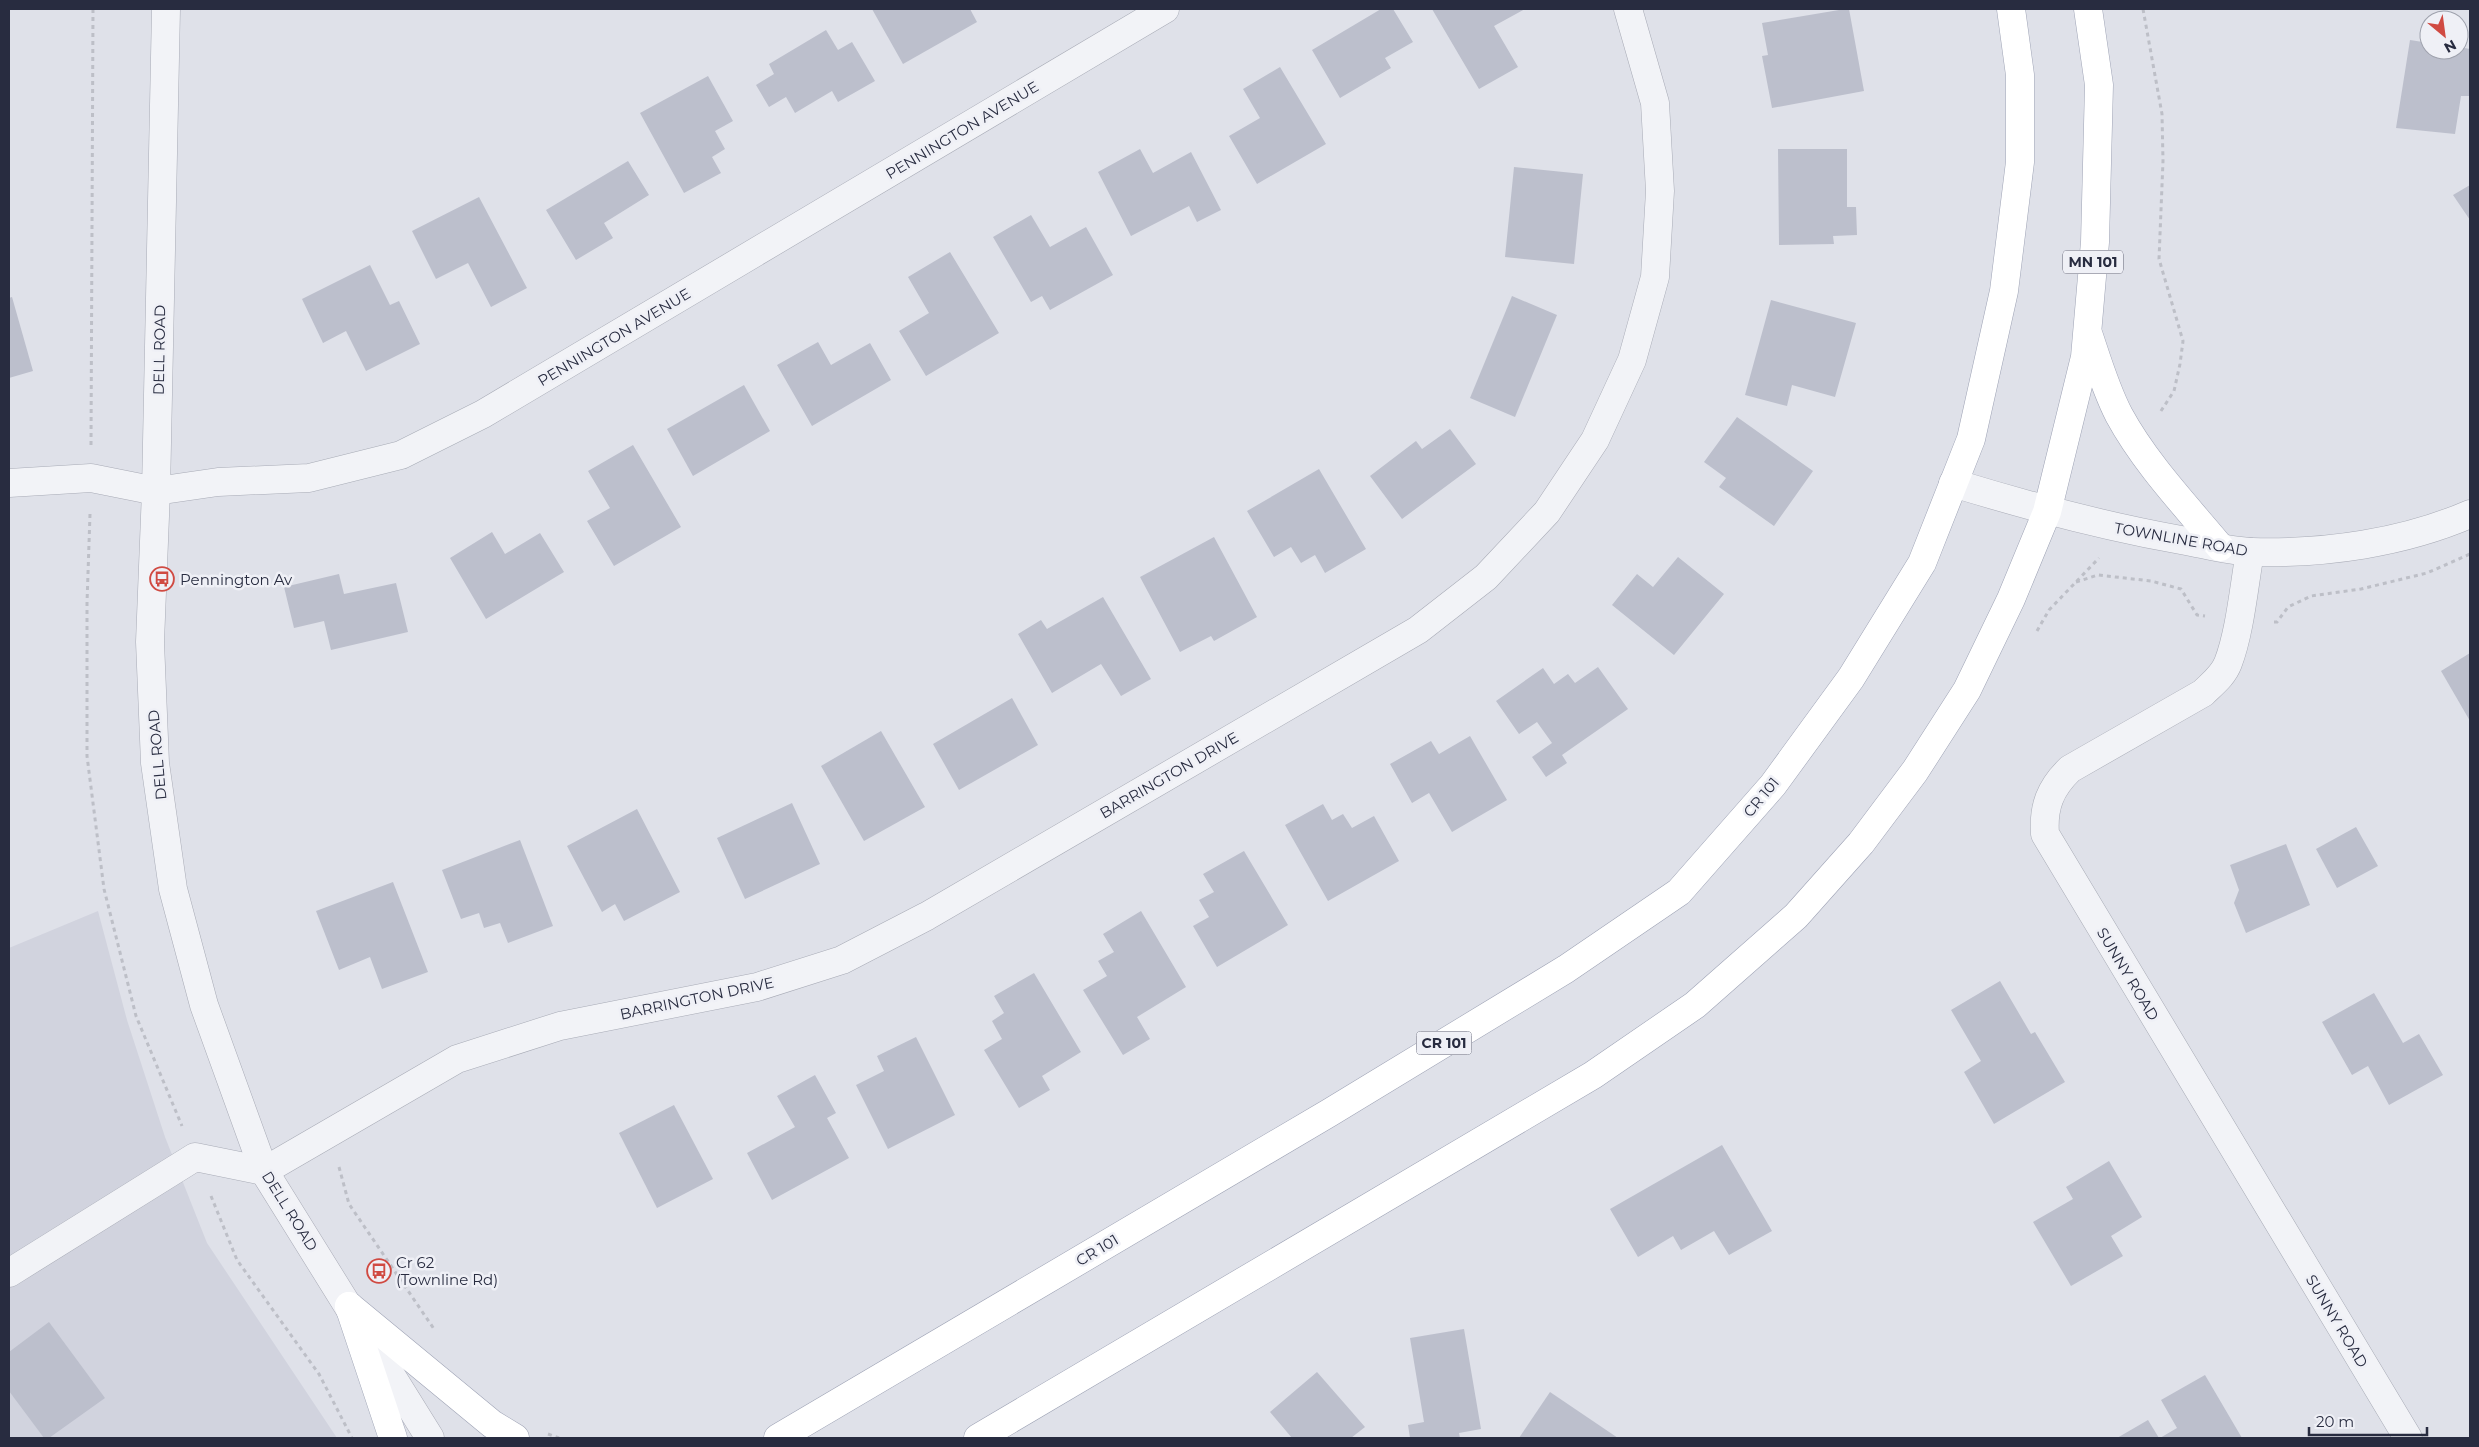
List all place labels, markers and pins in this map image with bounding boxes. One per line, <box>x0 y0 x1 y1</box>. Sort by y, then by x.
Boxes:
bus stop icon: Pennington Av <box>149 566 175 592</box>
place label: Pennington Av <box>180 570 293 589</box>
place label: Cr 62 (Townline Rd) <box>396 1253 498 1289</box>
bus stop icon: Cr 62 (Townline Rd) <box>366 1258 392 1284</box>

